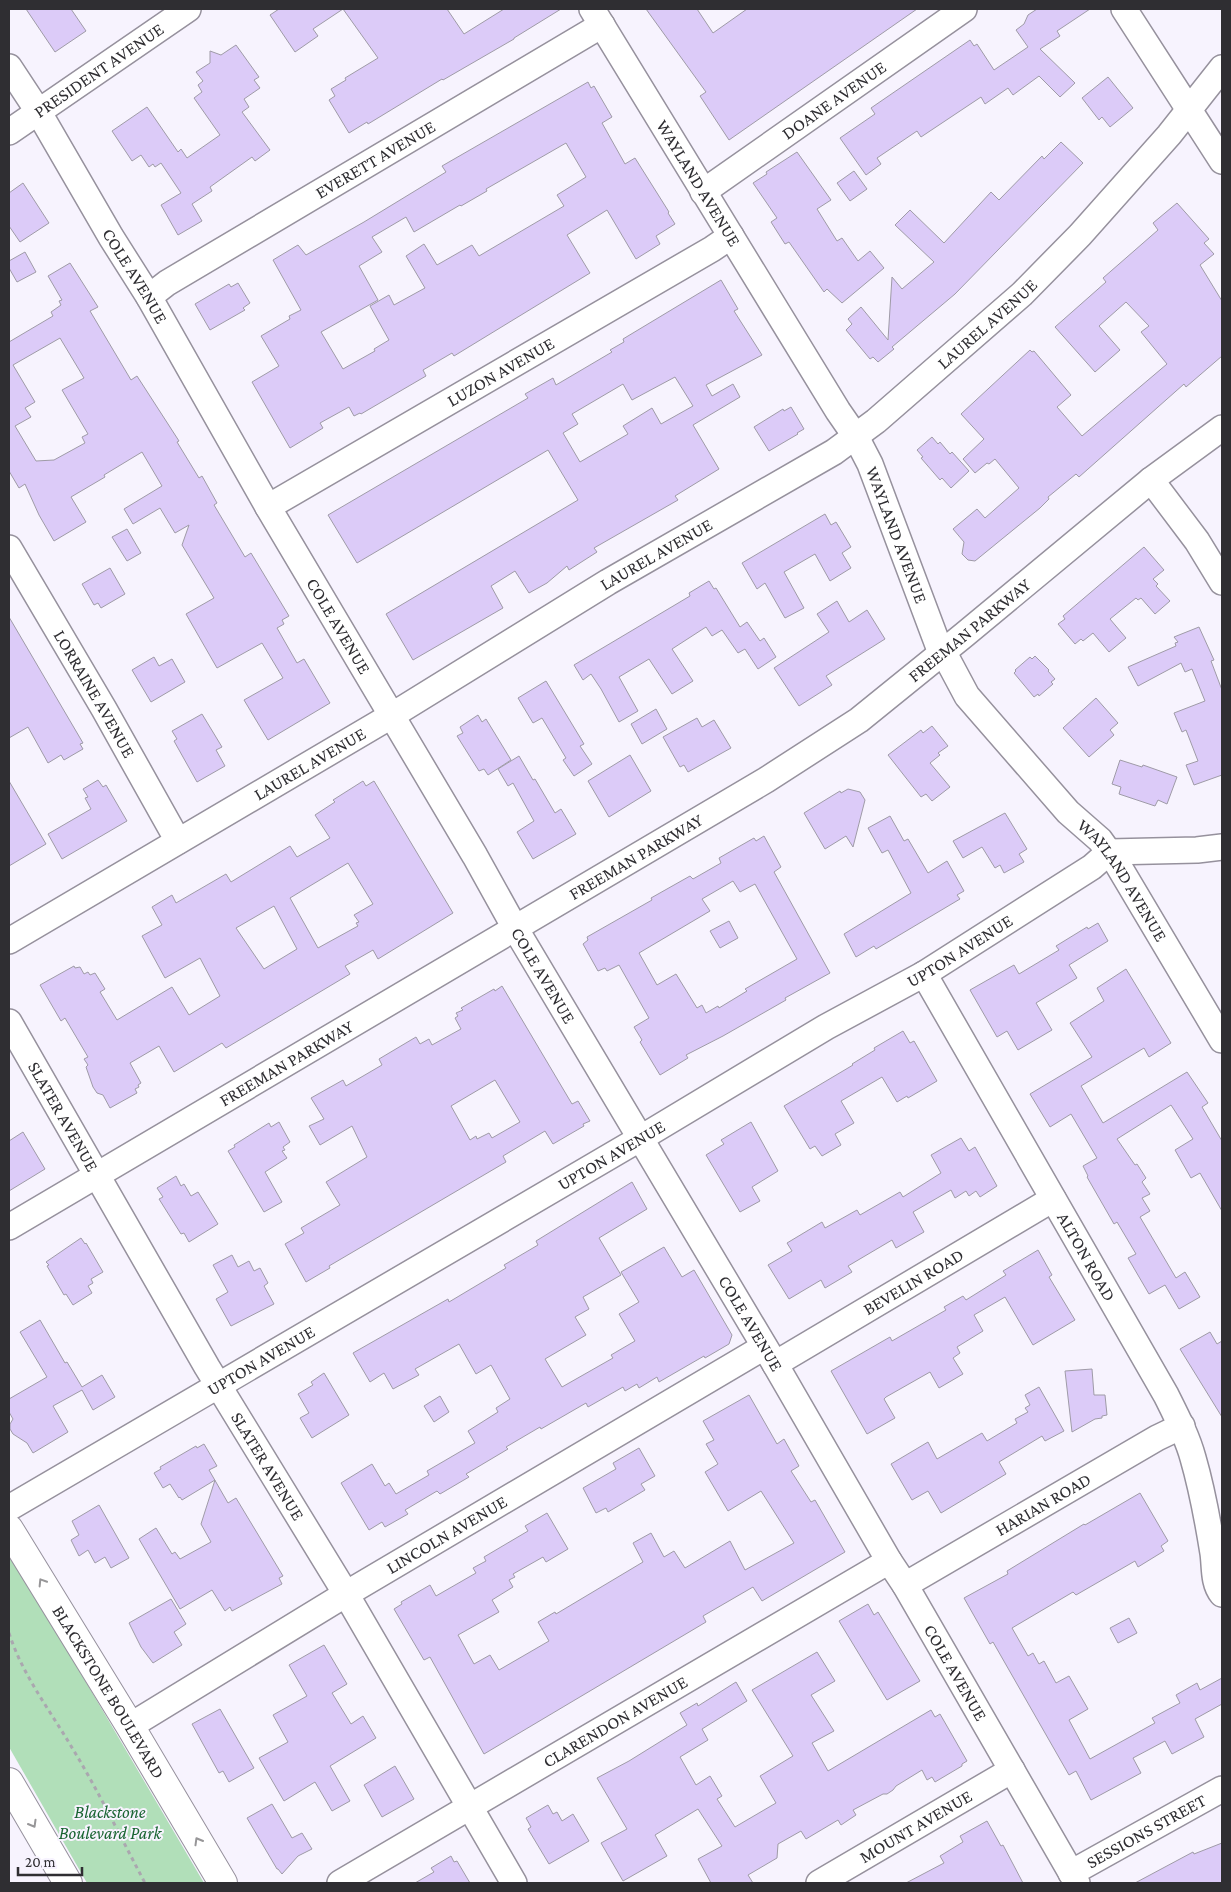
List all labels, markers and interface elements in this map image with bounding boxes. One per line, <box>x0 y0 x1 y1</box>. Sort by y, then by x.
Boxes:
street label: PRESIDENT AVENUE <box>30 19 168 122</box>
street label: DOANE AVENUE <box>778 57 890 144</box>
street label: EVERETT AVENUE <box>312 116 439 203</box>
street label: WAYLAND AVENUE <box>652 116 745 250</box>
street label: COLE AVENUE <box>98 225 172 327</box>
street label: LAUREL AVENUE <box>933 275 1041 373</box>
street label: LUZON AVENUE <box>444 333 558 411</box>
street label: WAYLAND AVENUE <box>862 464 931 606</box>
street label: LAUREL AVENUE <box>596 514 716 594</box>
street label: COLE AVENUE <box>302 574 375 678</box>
street label: FREEMAN PARKWAY <box>904 574 1035 686</box>
street label: LORRAINE AVENUE <box>50 626 139 761</box>
street label: LAUREL AVENUE <box>250 723 369 804</box>
street label: FREEMAN PARKWAY <box>565 809 707 904</box>
street label: WAYLAND AVENUE <box>1073 815 1171 945</box>
street label: UPTON AVENUE <box>903 910 1016 991</box>
street label: COLE AVENUE <box>507 924 580 1027</box>
street label: FREEMAN PARKWAY <box>216 1016 357 1110</box>
street label: SLATER AVENUE <box>24 1058 103 1175</box>
street label: UPTON AVENUE <box>554 1116 669 1195</box>
street label: ALTON ROAD <box>1053 1209 1120 1305</box>
street label: BEVELIN ROAD <box>860 1244 967 1319</box>
street label: COLE AVENUE <box>714 1272 787 1375</box>
street label: UPTON AVENUE <box>204 1321 318 1400</box>
street label: SLATER AVENUE <box>227 1408 309 1524</box>
street label: HARIAN ROAD <box>992 1469 1094 1540</box>
street label: LINCOLN AVENUE <box>383 1491 511 1578</box>
one-way arrow <box>38 1579 48 1588</box>
street label: BLACKSTONE BOULEVARD <box>48 1602 169 1782</box>
street label: COLE AVENUE <box>920 1621 991 1725</box>
street label: CLARENDON AVENUE <box>539 1671 691 1772</box>
street label: MOUNT AVENUE <box>856 1786 976 1867</box>
street label: SESSIONS STREET <box>1083 1790 1210 1872</box>
park label: Blackstone Boulevard Park <box>59 1802 162 1843</box>
one-way arrow <box>27 1818 37 1827</box>
one-way arrow <box>195 1838 205 1847</box>
scale bar <box>18 1844 81 1876</box>
text: 20 m <box>25 1854 56 1870</box>

